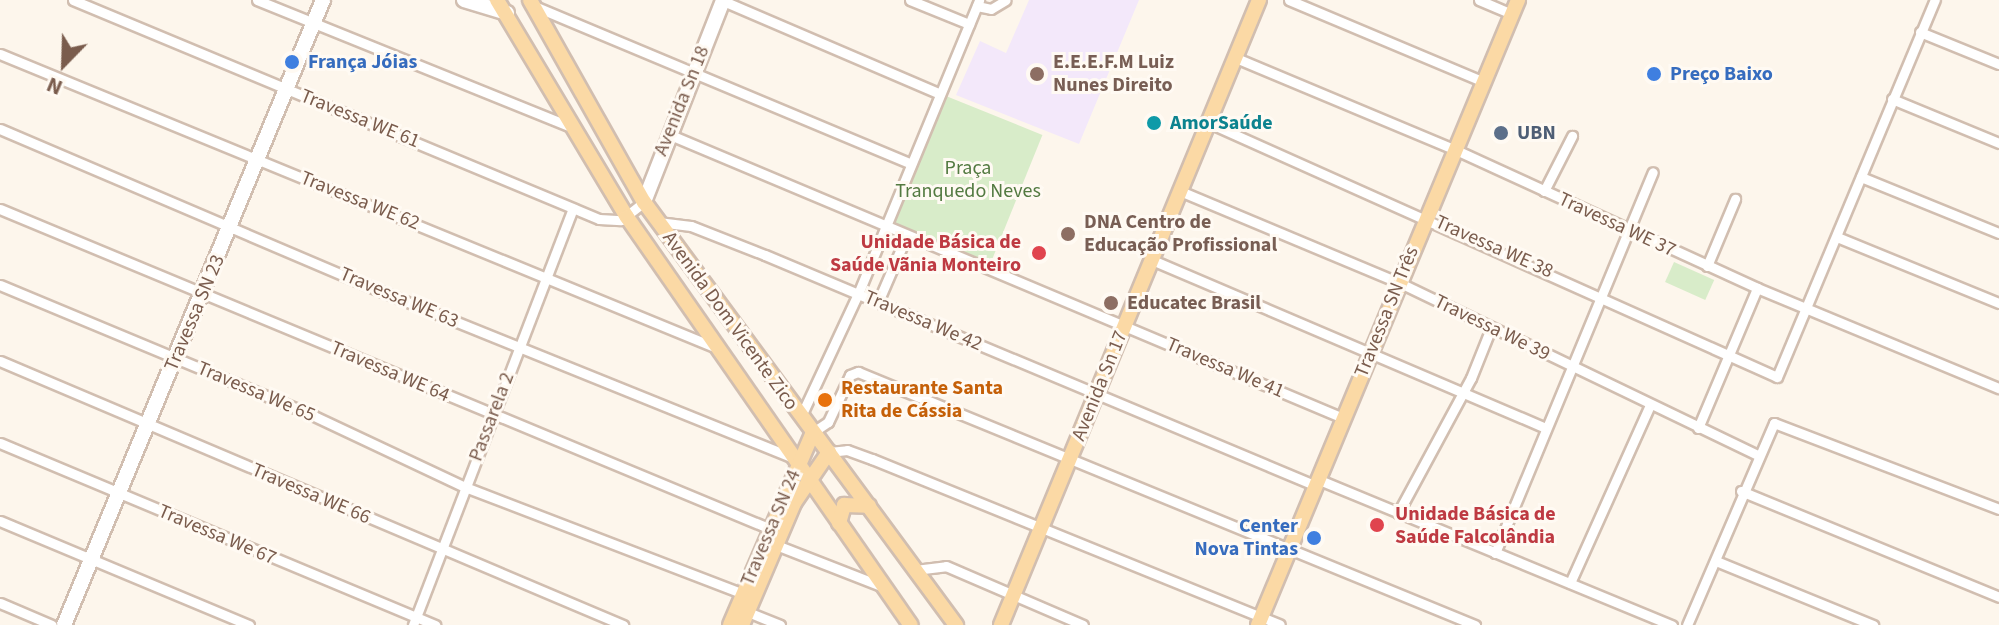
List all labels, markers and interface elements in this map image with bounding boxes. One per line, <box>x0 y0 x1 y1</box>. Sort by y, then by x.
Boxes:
north arrow <box>24 24 104 104</box>
street label: Avenida Sn 18 <box>649 43 715 159</box>
place label: França Jóias <box>308 50 417 74</box>
place label: E.E.E.F.M Luiz Nunes Direito <box>1053 50 1174 97</box>
marker: França Jóias <box>283 53 301 71</box>
place label: Preço Baixo <box>1670 62 1773 86</box>
marker: E.E.E.F.M Luiz Nunes Direito <box>1028 65 1046 83</box>
marker: Preço Baixo <box>1645 65 1663 83</box>
text: N <box>42 69 68 104</box>
street label: Travessa WE 61 <box>297 84 423 154</box>
place label: AmorSaúde <box>1170 111 1272 135</box>
marker: AmorSaúde <box>1145 114 1163 132</box>
place label: UBN <box>1517 121 1556 145</box>
marker: UBN <box>1492 124 1510 142</box>
park label: Praça Tranquedo Neves <box>895 157 1041 204</box>
street label: Travessa WE 62 <box>297 166 423 236</box>
street label: Travessa WE 37 <box>1555 187 1679 263</box>
place label: DNA Centro de Educação Profissional <box>1084 210 1277 257</box>
street label: Travessa WE 38 <box>1431 210 1557 284</box>
marker: DNA Centro de Educação Profissional <box>1059 225 1077 243</box>
street label: Avenida Dom Vicente Zico <box>657 227 803 415</box>
place label: Unidade Básica de Saúde Vãnia Monteiro <box>830 230 1021 277</box>
marker: Unidade Básica de Saúde Vãnia Monteiro <box>1028 242 1050 264</box>
street label: Travessa SN Três <box>1350 243 1424 381</box>
street label: Travessa SN 23 <box>160 251 230 375</box>
street label: Travessa WE 63 <box>336 262 462 334</box>
street label: Travessa We 42 <box>860 285 986 357</box>
street label: Travessa We 39 <box>1430 290 1554 366</box>
place label: Educatec Brasil <box>1127 291 1261 315</box>
marker: Educatec Brasil <box>1102 294 1120 312</box>
street label: Avenida Sn 17 <box>1067 328 1133 444</box>
street label: Travessa We 41 <box>1162 332 1288 404</box>
street label: Travessa WE 64 <box>327 336 453 408</box>
street label: Travessa We 65 <box>193 356 319 428</box>
street label: Passarela 2 <box>464 369 520 465</box>
place label: Restaurante Santa Rita de Cássia <box>841 376 1003 423</box>
marker: Restaurante Santa Rita de Cássia <box>816 391 834 409</box>
street label: Travessa WE 66 <box>248 458 374 530</box>
street label: Travessa SN 24 <box>736 466 806 590</box>
street label: Travessa We 67 <box>154 499 280 571</box>
place label: Unidade Básica de Saúde Falcolândia <box>1395 502 1556 549</box>
place label: Center Nova Tintas <box>1194 514 1298 561</box>
marker: Unidade Básica de Saúde Falcolândia <box>1366 514 1388 536</box>
marker: Center Nova Tintas <box>1305 529 1323 547</box>

